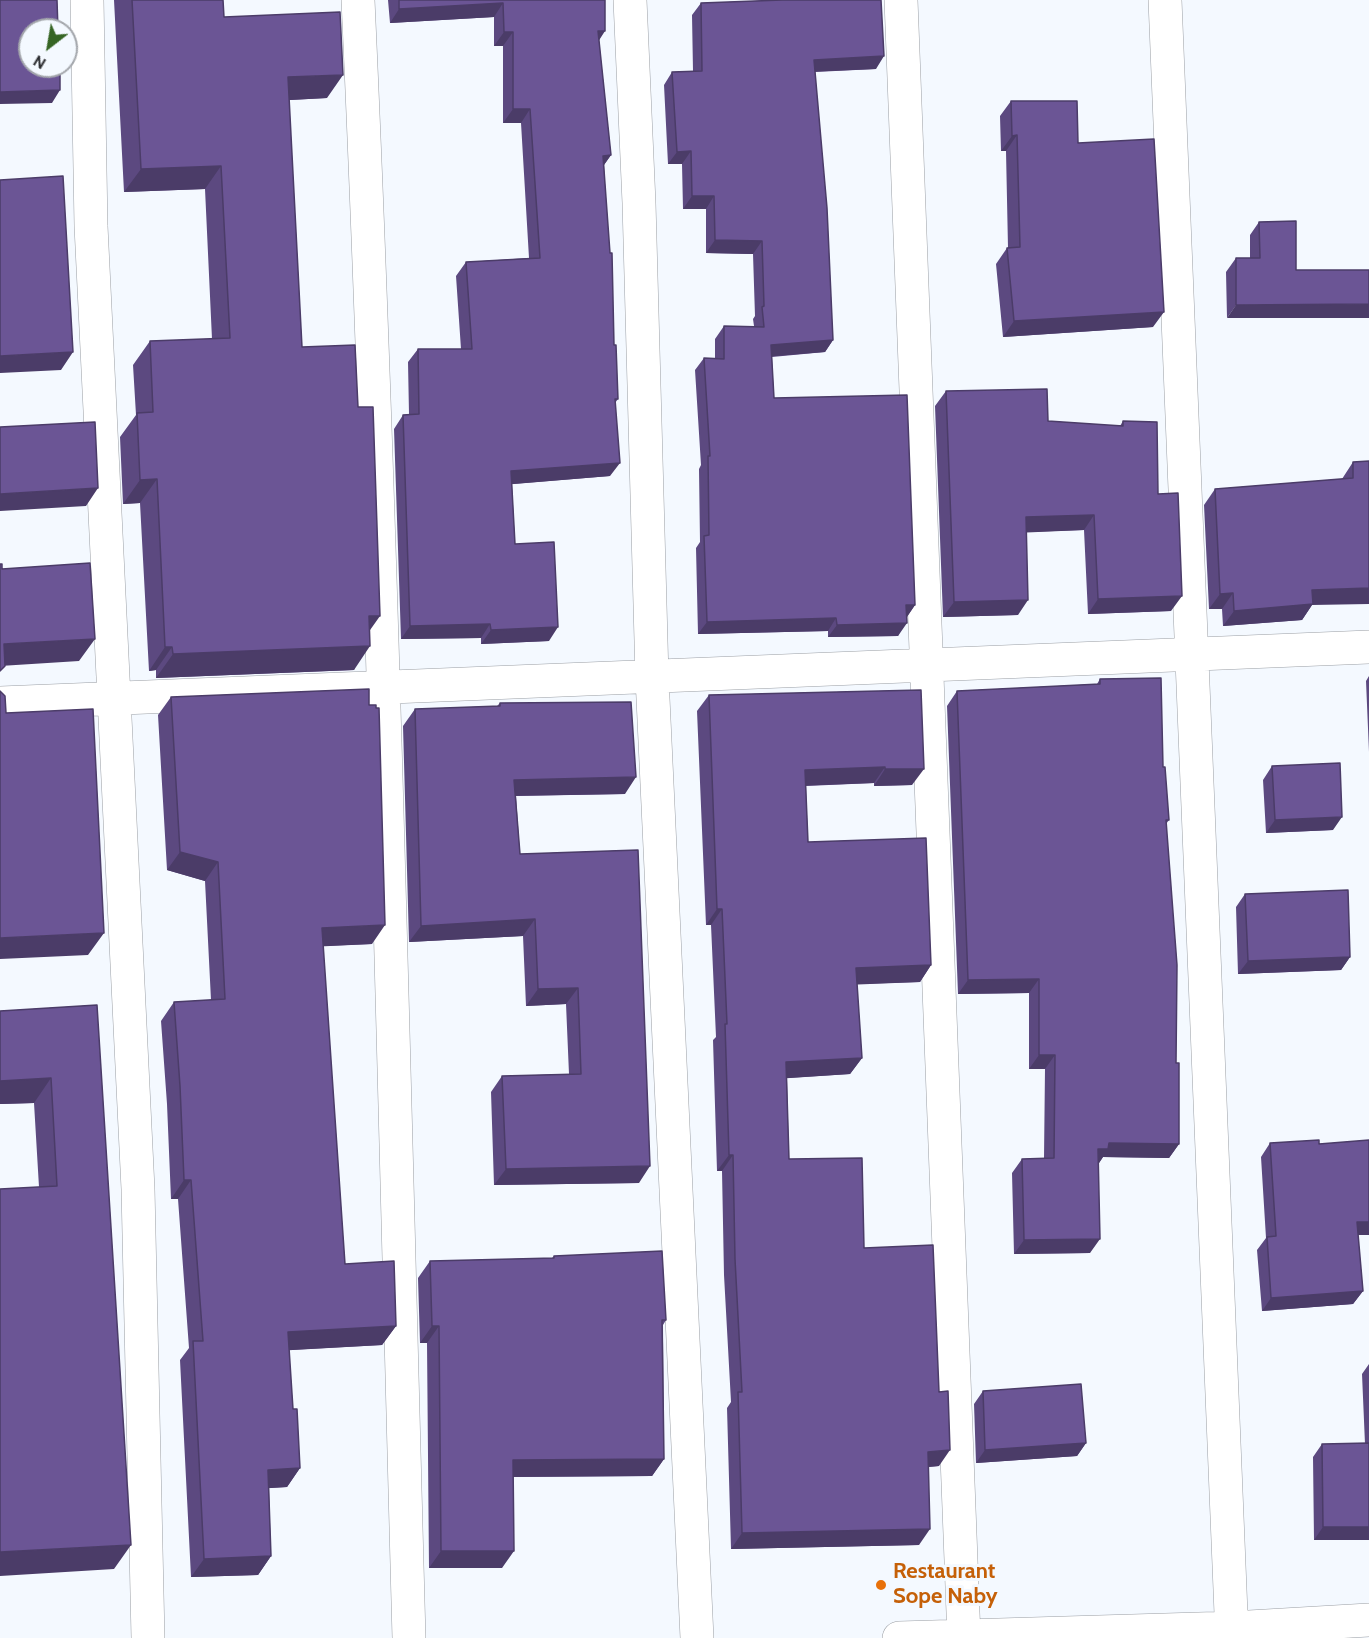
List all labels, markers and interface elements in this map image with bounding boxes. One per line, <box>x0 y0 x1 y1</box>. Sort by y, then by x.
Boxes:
north arrow <box>18 18 78 78</box>
text: N <box>30 51 49 73</box>
place label: Restaurant Sope Naby <box>893 1559 998 1610</box>
marker: Restaurant Sope Naby <box>874 1578 888 1592</box>

